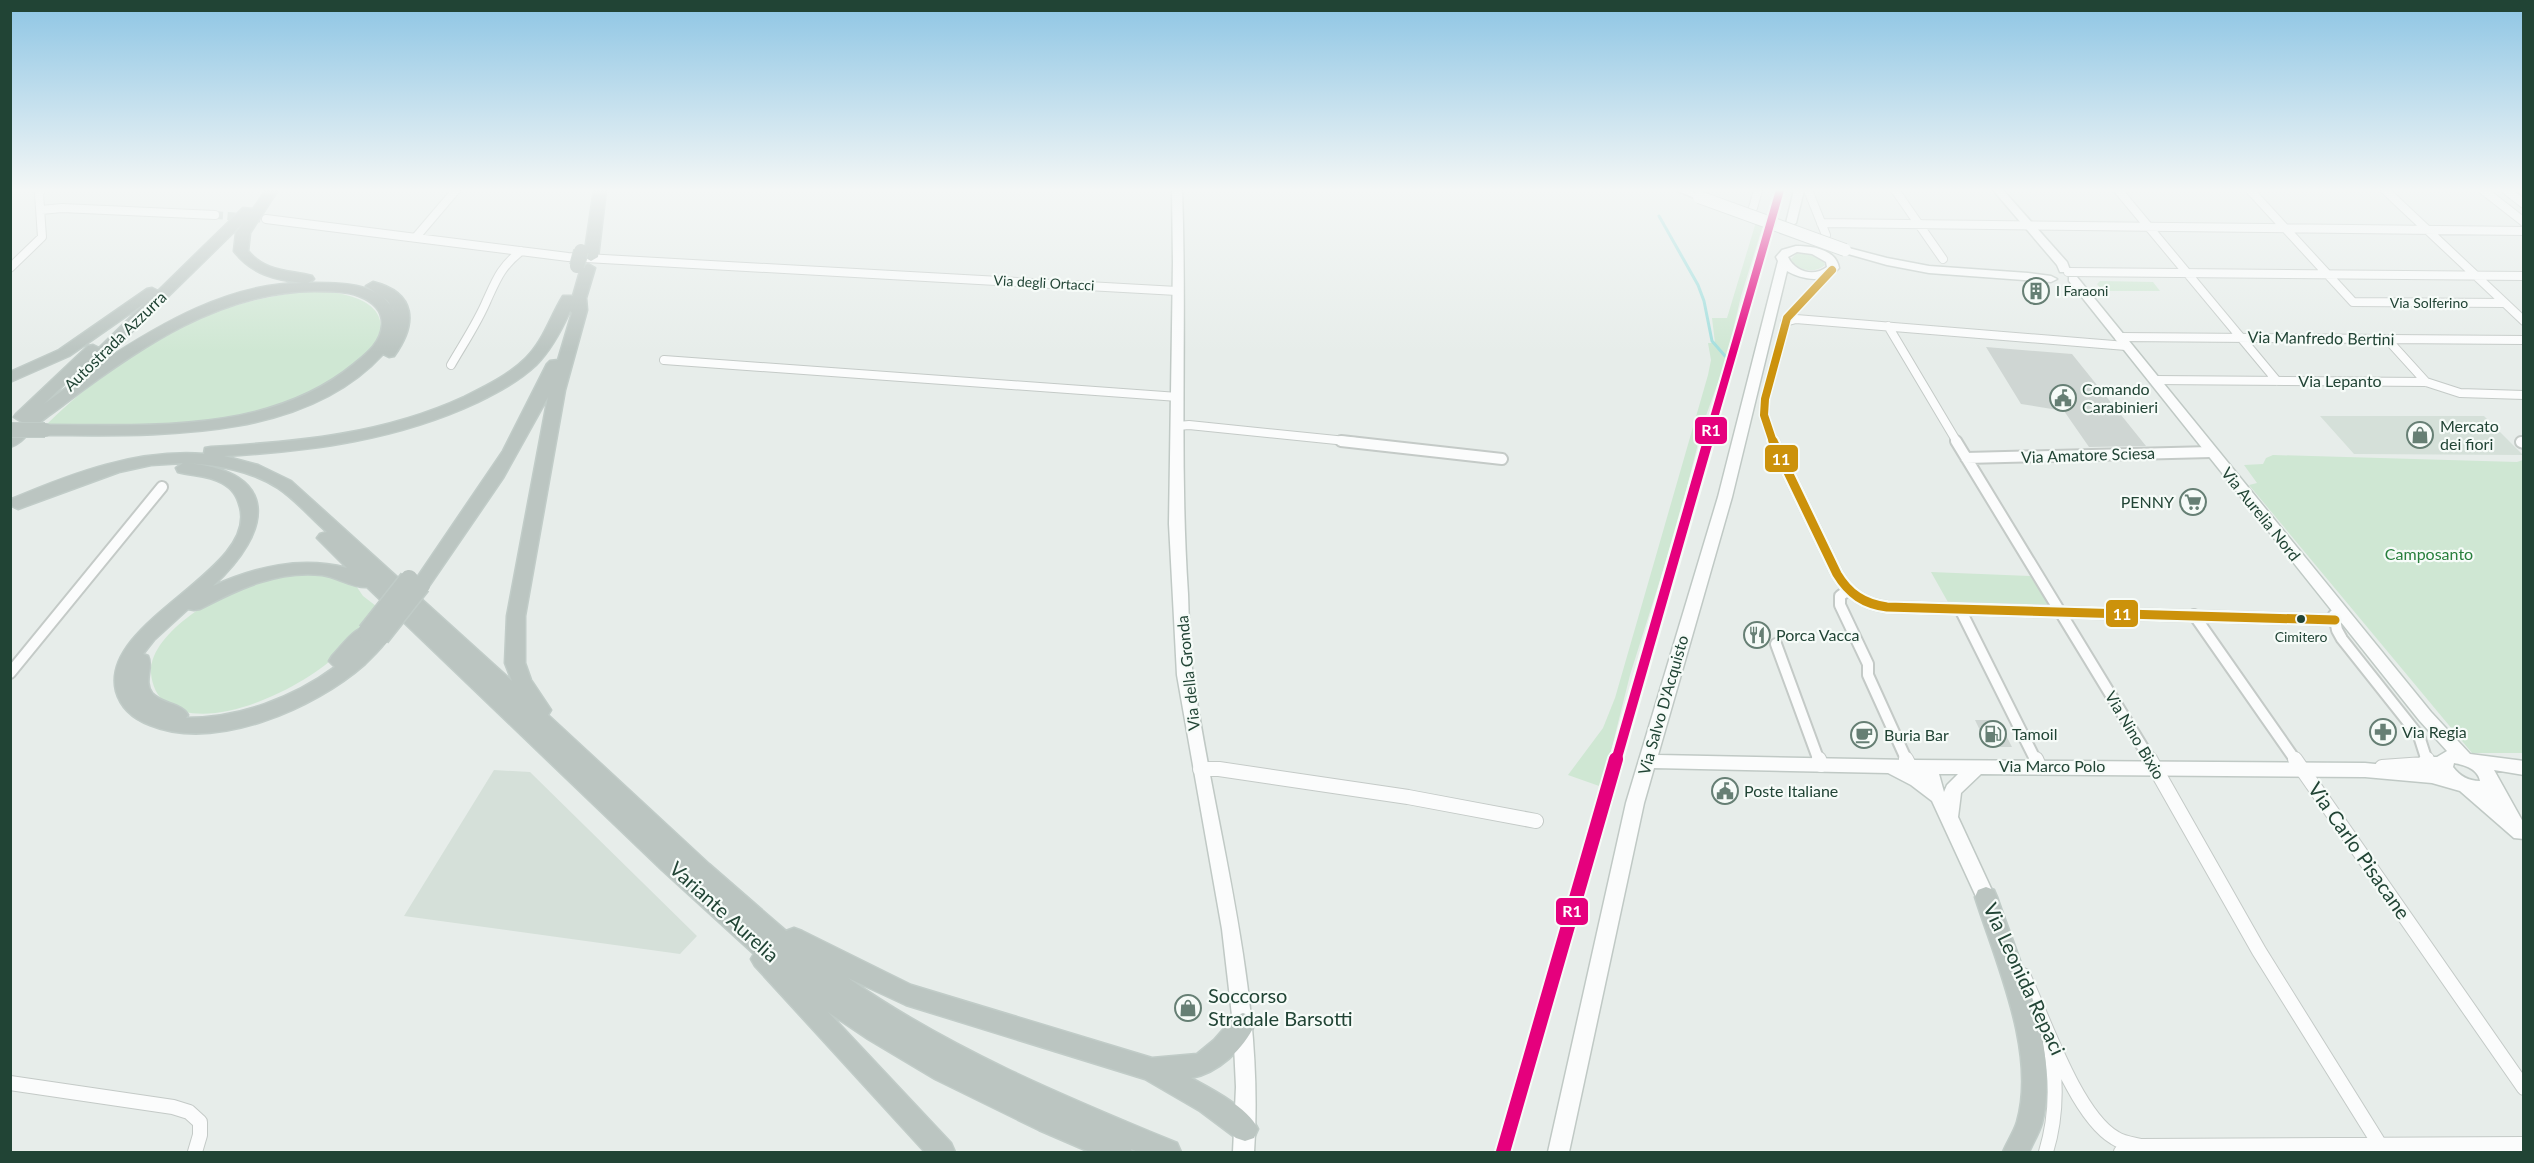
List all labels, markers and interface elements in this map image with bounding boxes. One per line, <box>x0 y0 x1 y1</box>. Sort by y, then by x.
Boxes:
street label: Via degli Ortacci <box>993 271 1095 294</box>
building icon: I Faraoni <box>2021 276 2051 306</box>
place label: I Faraoni <box>2056 282 2108 299</box>
street label: Autostrada Azzurra <box>60 287 170 394</box>
street label: Via Solferino <box>2390 294 2468 311</box>
street label: Via Manfredo Bertini <box>2247 327 2395 348</box>
street label: Via Lepanto <box>2298 371 2382 390</box>
place label: Comando Carabinieri <box>2082 379 2158 416</box>
public building icon: Comando Carabinieri <box>2048 383 2078 413</box>
line badge: R1 <box>1694 416 1728 445</box>
place label: Mercato dei fiori <box>2440 416 2499 453</box>
text: R1 <box>1701 420 1721 439</box>
shop icon: Mercato dei fiori <box>2405 420 2435 450</box>
street label: Via Amatore Sciesa <box>2021 443 2155 466</box>
line badge: 11 <box>1764 444 1799 473</box>
text: 11 <box>1772 449 1790 468</box>
street label: Via Aurelia Nord <box>2218 463 2305 564</box>
supermarket icon: PENNY <box>2178 487 2208 517</box>
place label: PENNY <box>2121 492 2174 511</box>
park label: Camposanto <box>2385 544 2473 563</box>
line badge: 11 <box>2105 599 2139 628</box>
text: 11 <box>2113 604 2131 623</box>
marker: Cimitero <box>2295 613 2307 625</box>
street label: Via della Gronda <box>1172 615 1203 732</box>
restaurant icon: Porca Vacca <box>1742 620 1772 650</box>
place label: Porca Vacca <box>1776 625 1860 644</box>
place label: Cimitero <box>2275 628 2327 645</box>
street label: Via Salvo D'Acquisto <box>1633 633 1692 777</box>
street label: Via Nino Bixio <box>2102 687 2169 782</box>
pharmacy icon: Via Regia <box>2368 717 2398 747</box>
fuel station icon: Tamoil <box>1978 719 2008 749</box>
cafe icon: Buria Bar <box>1849 720 1879 750</box>
place label: Via Regia <box>2402 722 2467 741</box>
place label: Tamoil <box>2012 724 2057 743</box>
place label: Buria Bar <box>1884 725 1949 744</box>
street label: Via Marco Polo <box>1999 756 2105 775</box>
public building icon: Poste Italiane <box>1710 776 1740 806</box>
street label: Via Carlo Pisacane <box>2304 777 2416 924</box>
place label: Poste Italiane <box>1744 781 1838 800</box>
street label: Variante Aurelia <box>665 856 784 967</box>
line badge: R1 <box>1555 897 1589 926</box>
street label: Via Leonida Repaci <box>1979 899 2071 1058</box>
text: R1 <box>1562 901 1582 920</box>
place label: Soccorso Stradale Barsotti <box>1208 983 1353 1030</box>
shop icon: Soccorso Stradale Barsotti <box>1173 993 1203 1023</box>

